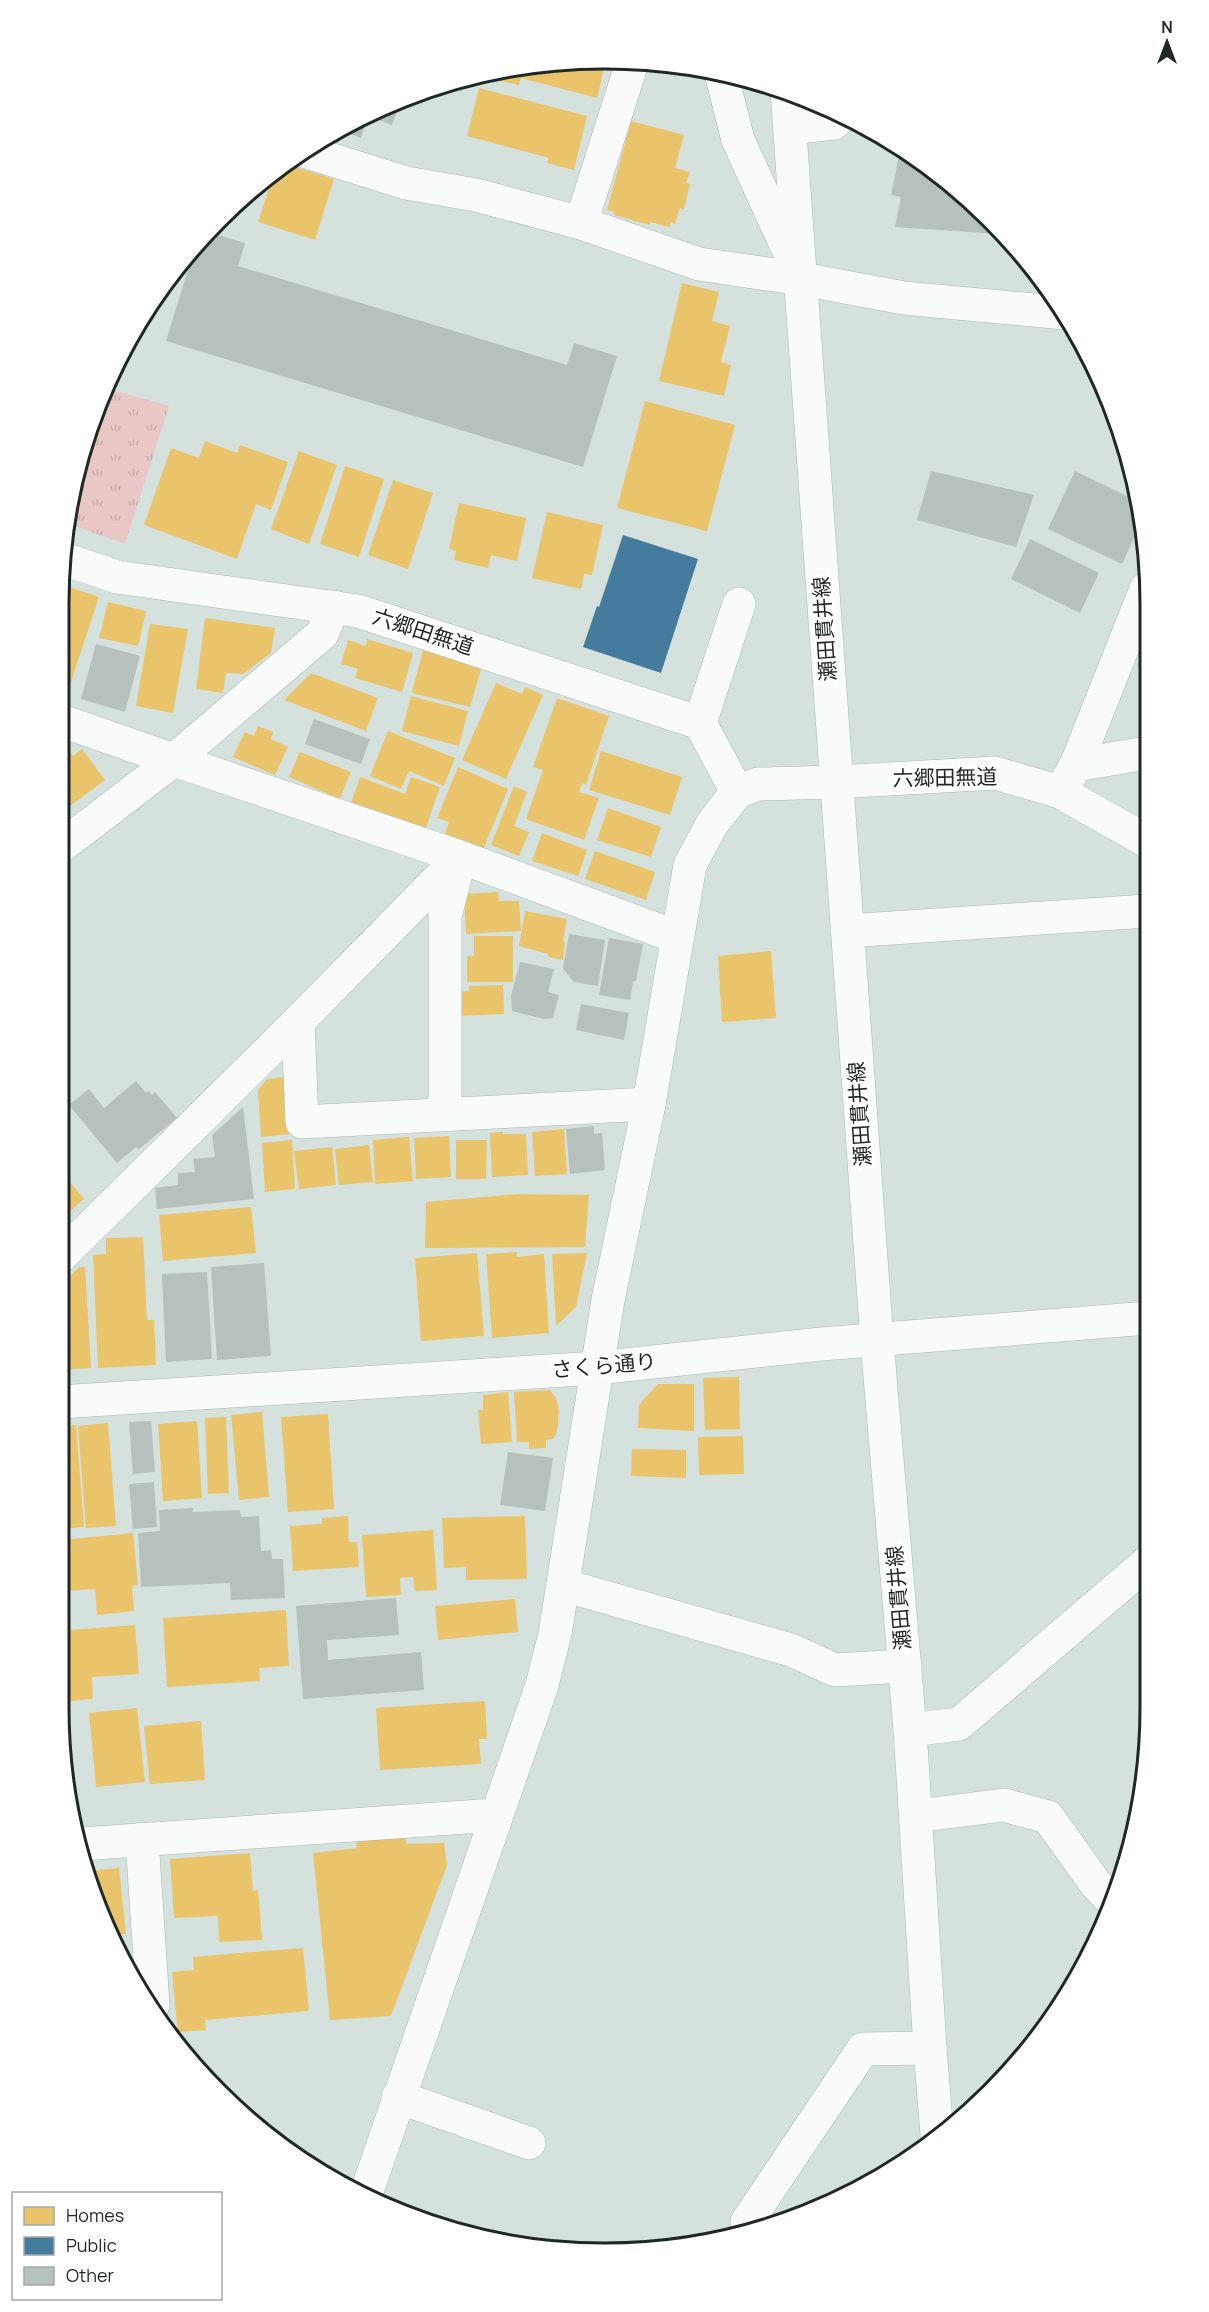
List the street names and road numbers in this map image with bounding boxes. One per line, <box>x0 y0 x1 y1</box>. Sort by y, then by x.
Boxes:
street label: 瀬田貫井線 <box>806 576 842 682</box>
street label: 六郷田無道 <box>369 602 478 661</box>
street label: 六郷田無道 <box>892 762 998 792</box>
street label: 瀬田貫井線 <box>841 1061 877 1167</box>
street label: さくら通り <box>550 1346 657 1384</box>
street label: 瀬田貫井線 <box>879 1545 917 1652</box>

